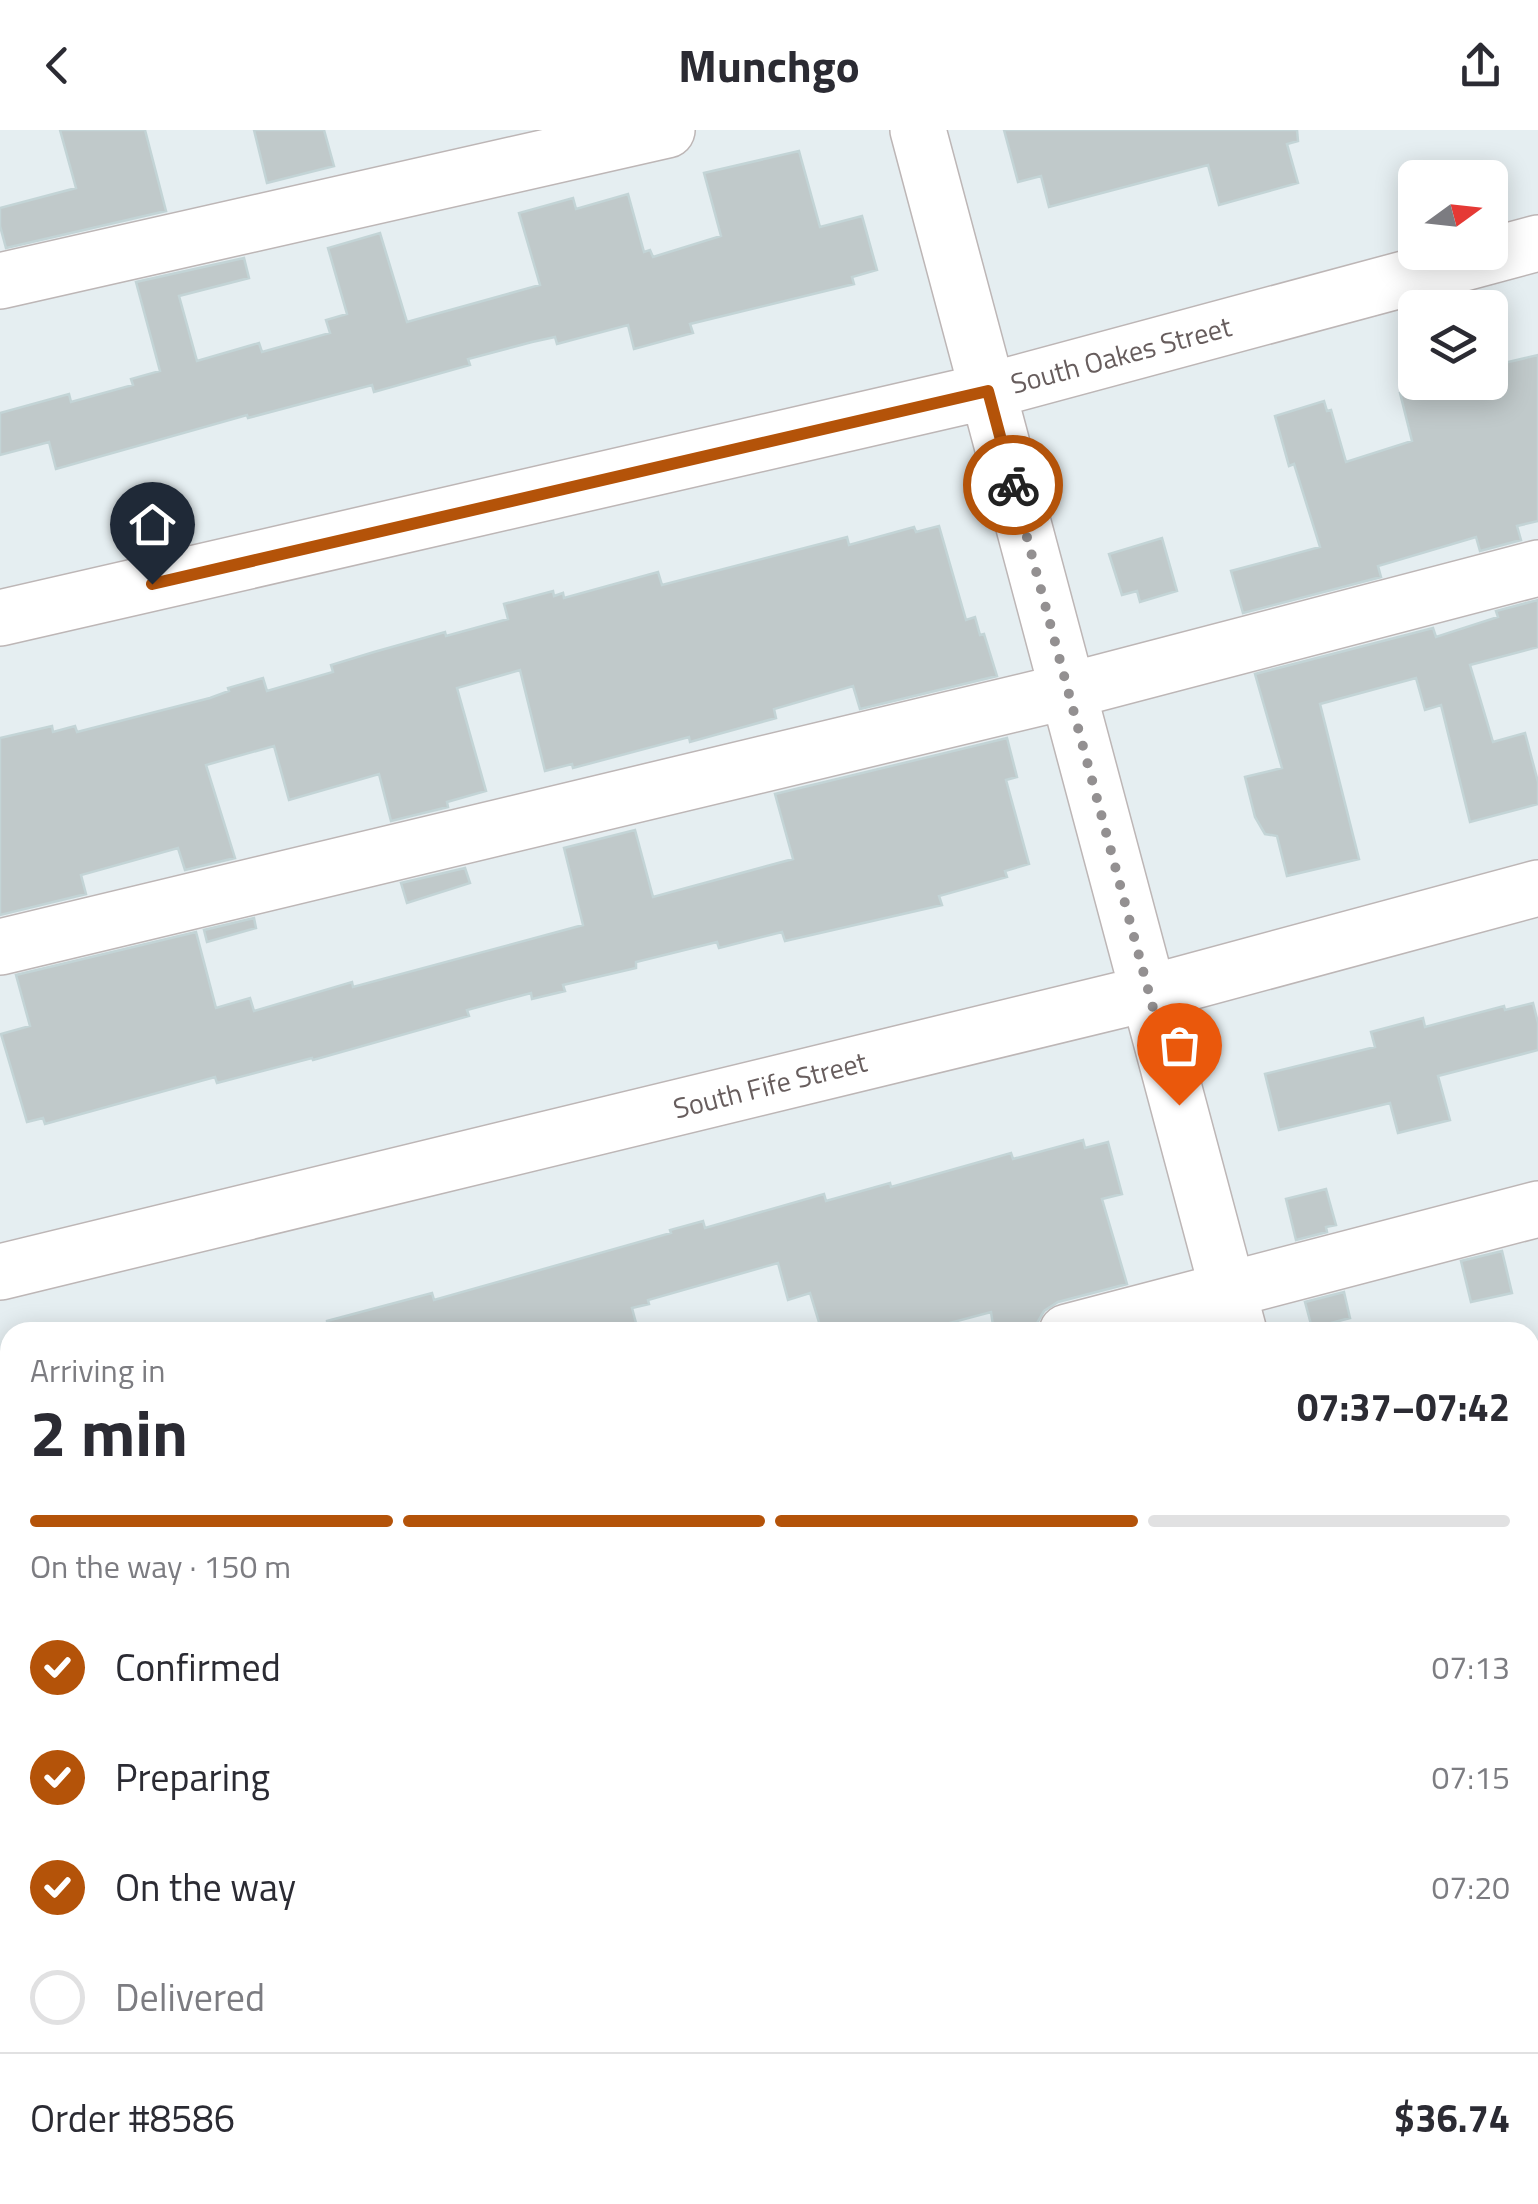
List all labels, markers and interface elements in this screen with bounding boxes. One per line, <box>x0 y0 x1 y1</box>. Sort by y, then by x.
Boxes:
text: Munchgo <box>678 31 860 99</box>
icon: back <box>30 38 85 93</box>
icon: share <box>1453 38 1508 93</box>
north arrow <box>1398 160 1508 270</box>
map controls <box>1398 160 1508 400</box>
button: layers <box>1398 290 1508 400</box>
street label: South Oakes Street <box>1006 304 1236 405</box>
courier <box>963 435 1063 535</box>
icon: bike <box>986 458 1041 513</box>
pin <box>110 482 195 585</box>
icon: home <box>125 497 180 552</box>
pin <box>1137 1003 1222 1106</box>
icon: bag <box>1152 1018 1207 1073</box>
street label: South Fife Street <box>669 1040 871 1129</box>
text: Arriving in <box>30 1346 166 1394</box>
text: 07:37–07:42 <box>1297 1378 1510 1436</box>
text: 2 min <box>30 1382 188 1481</box>
text: On the way · 150 m <box>30 1542 291 1590</box>
text: Confirmed <box>115 1638 281 1696</box>
icon: check <box>30 1640 85 1695</box>
text: 07:13 <box>1431 1643 1510 1691</box>
text: Preparing <box>115 1748 270 1806</box>
icon: check <box>30 1750 85 1805</box>
text: 07:15 <box>1431 1753 1510 1801</box>
text: On the way <box>115 1858 296 1916</box>
icon: check <box>30 1860 85 1915</box>
text: 07:20 <box>1431 1863 1510 1911</box>
text: Delivered <box>115 1968 265 2026</box>
text: Order #8586 <box>30 2089 235 2147</box>
text: $36.74 <box>1394 2089 1510 2147</box>

